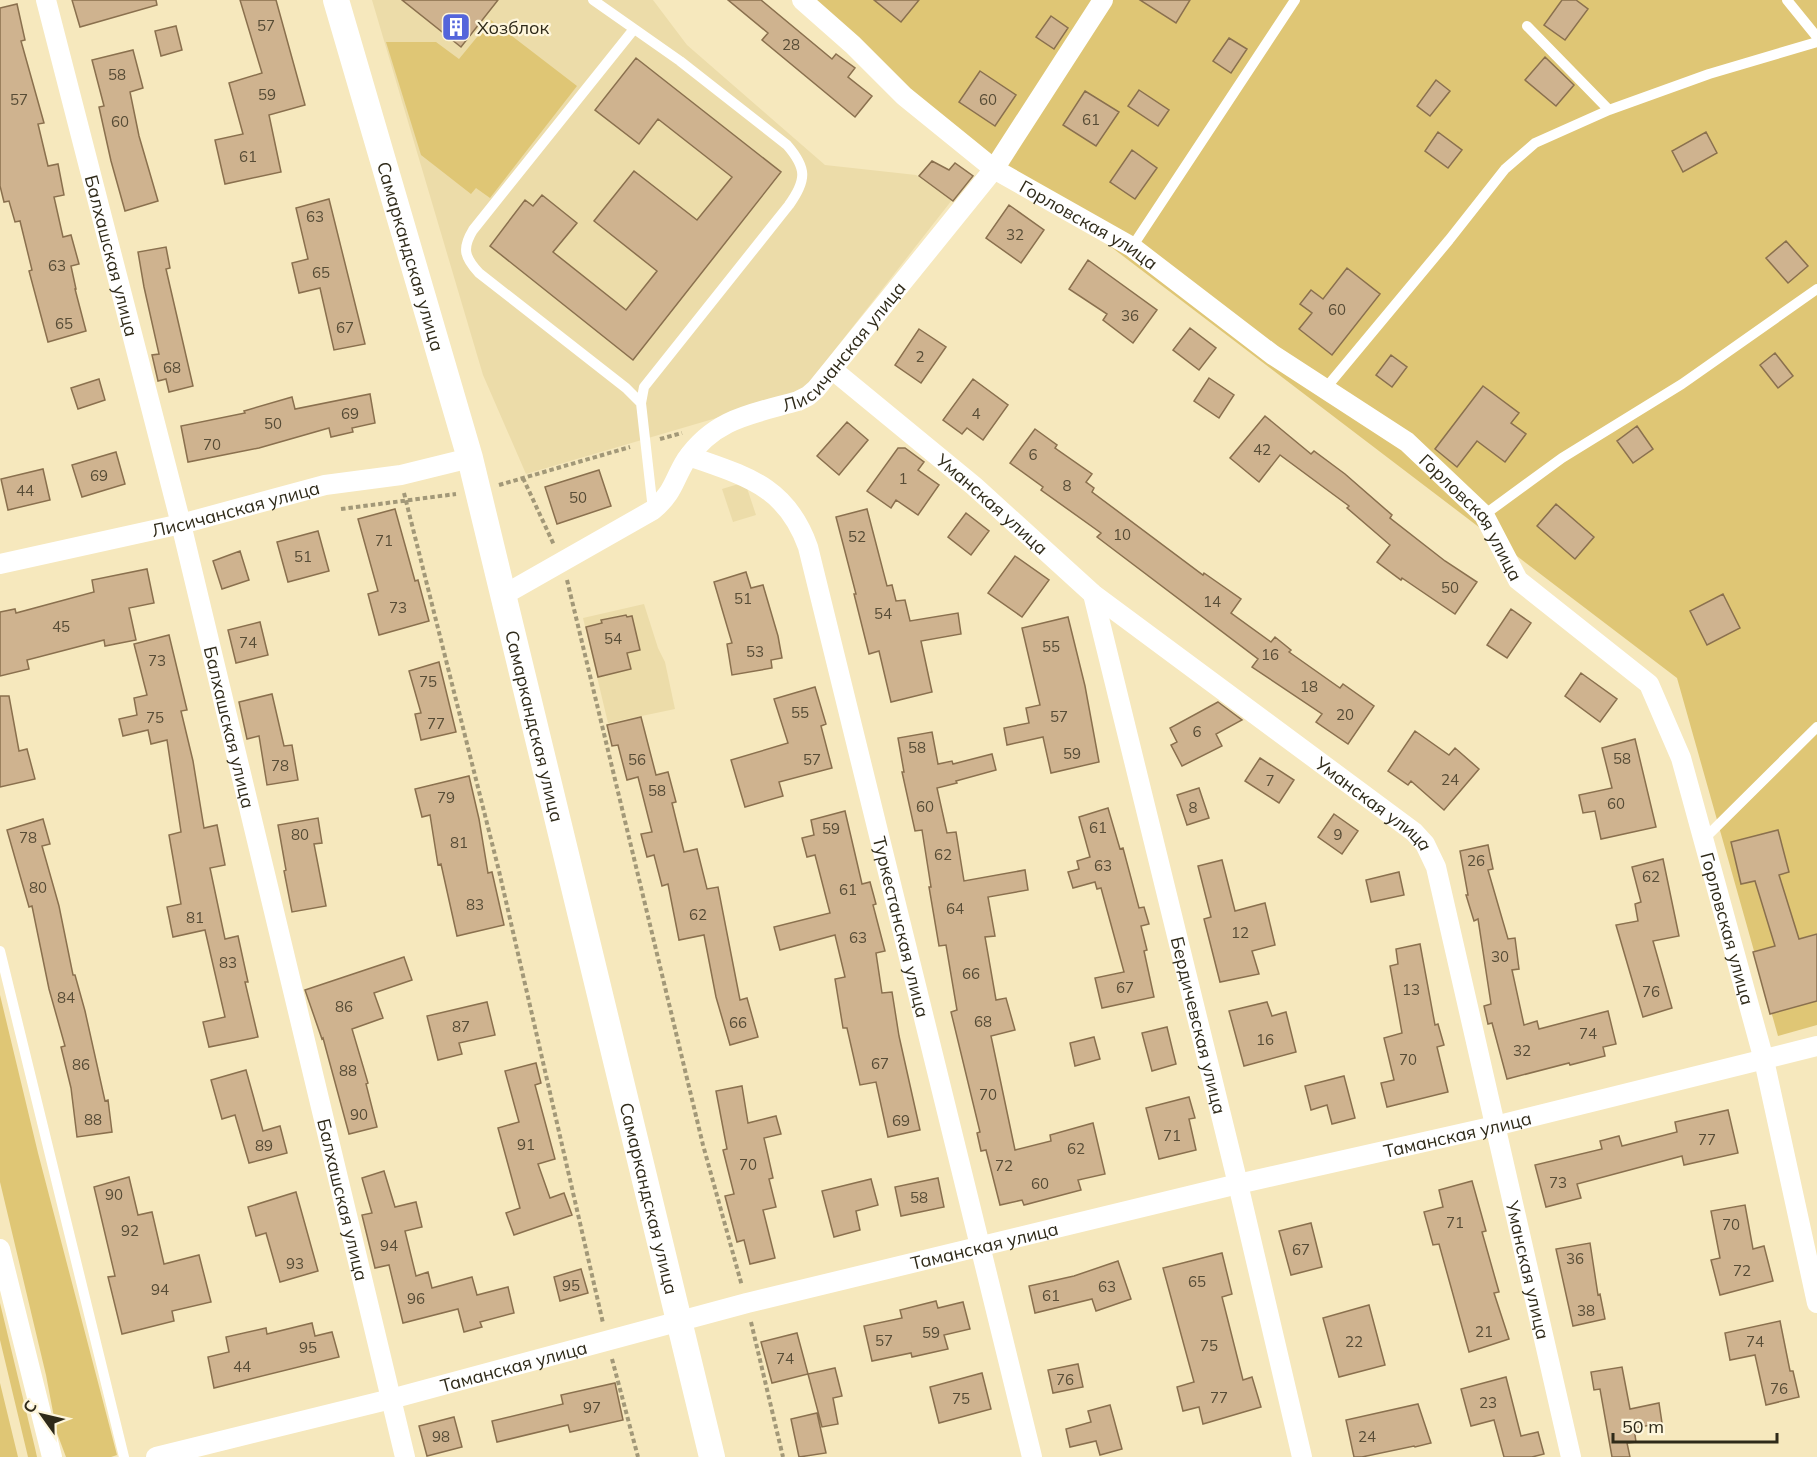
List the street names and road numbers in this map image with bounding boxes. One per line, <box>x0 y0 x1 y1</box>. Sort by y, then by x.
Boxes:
street label: Самаркандская улица <box>372 159 450 354</box>
street label: Балхашская улица <box>80 172 144 339</box>
street label: Горловская улица <box>1016 174 1163 274</box>
street label: Лисичанская улица <box>780 276 910 416</box>
street label: Уманская улица <box>931 448 1053 559</box>
street label: Горловская улица <box>1415 448 1528 585</box>
street label: Лисичанская улица <box>149 475 322 542</box>
street label: Самаркандская улица <box>501 628 569 824</box>
street label: Балхашская улица <box>199 644 260 811</box>
street label: Уманская улица <box>1310 751 1438 854</box>
street label: Туркестанская улица <box>868 834 935 1020</box>
street label: Горловская улица <box>1696 850 1760 1007</box>
street label: Бердичевская улица <box>1166 934 1232 1116</box>
street label: Самаркандская улица <box>615 1100 684 1297</box>
street label: Таманская улица <box>1381 1106 1534 1162</box>
street label: Балхашская улица <box>313 1116 374 1283</box>
street label: Уманская улица <box>1501 1197 1555 1342</box>
street label: Таманская улица <box>908 1216 1061 1274</box>
street label: Таманская улица <box>438 1335 590 1397</box>

